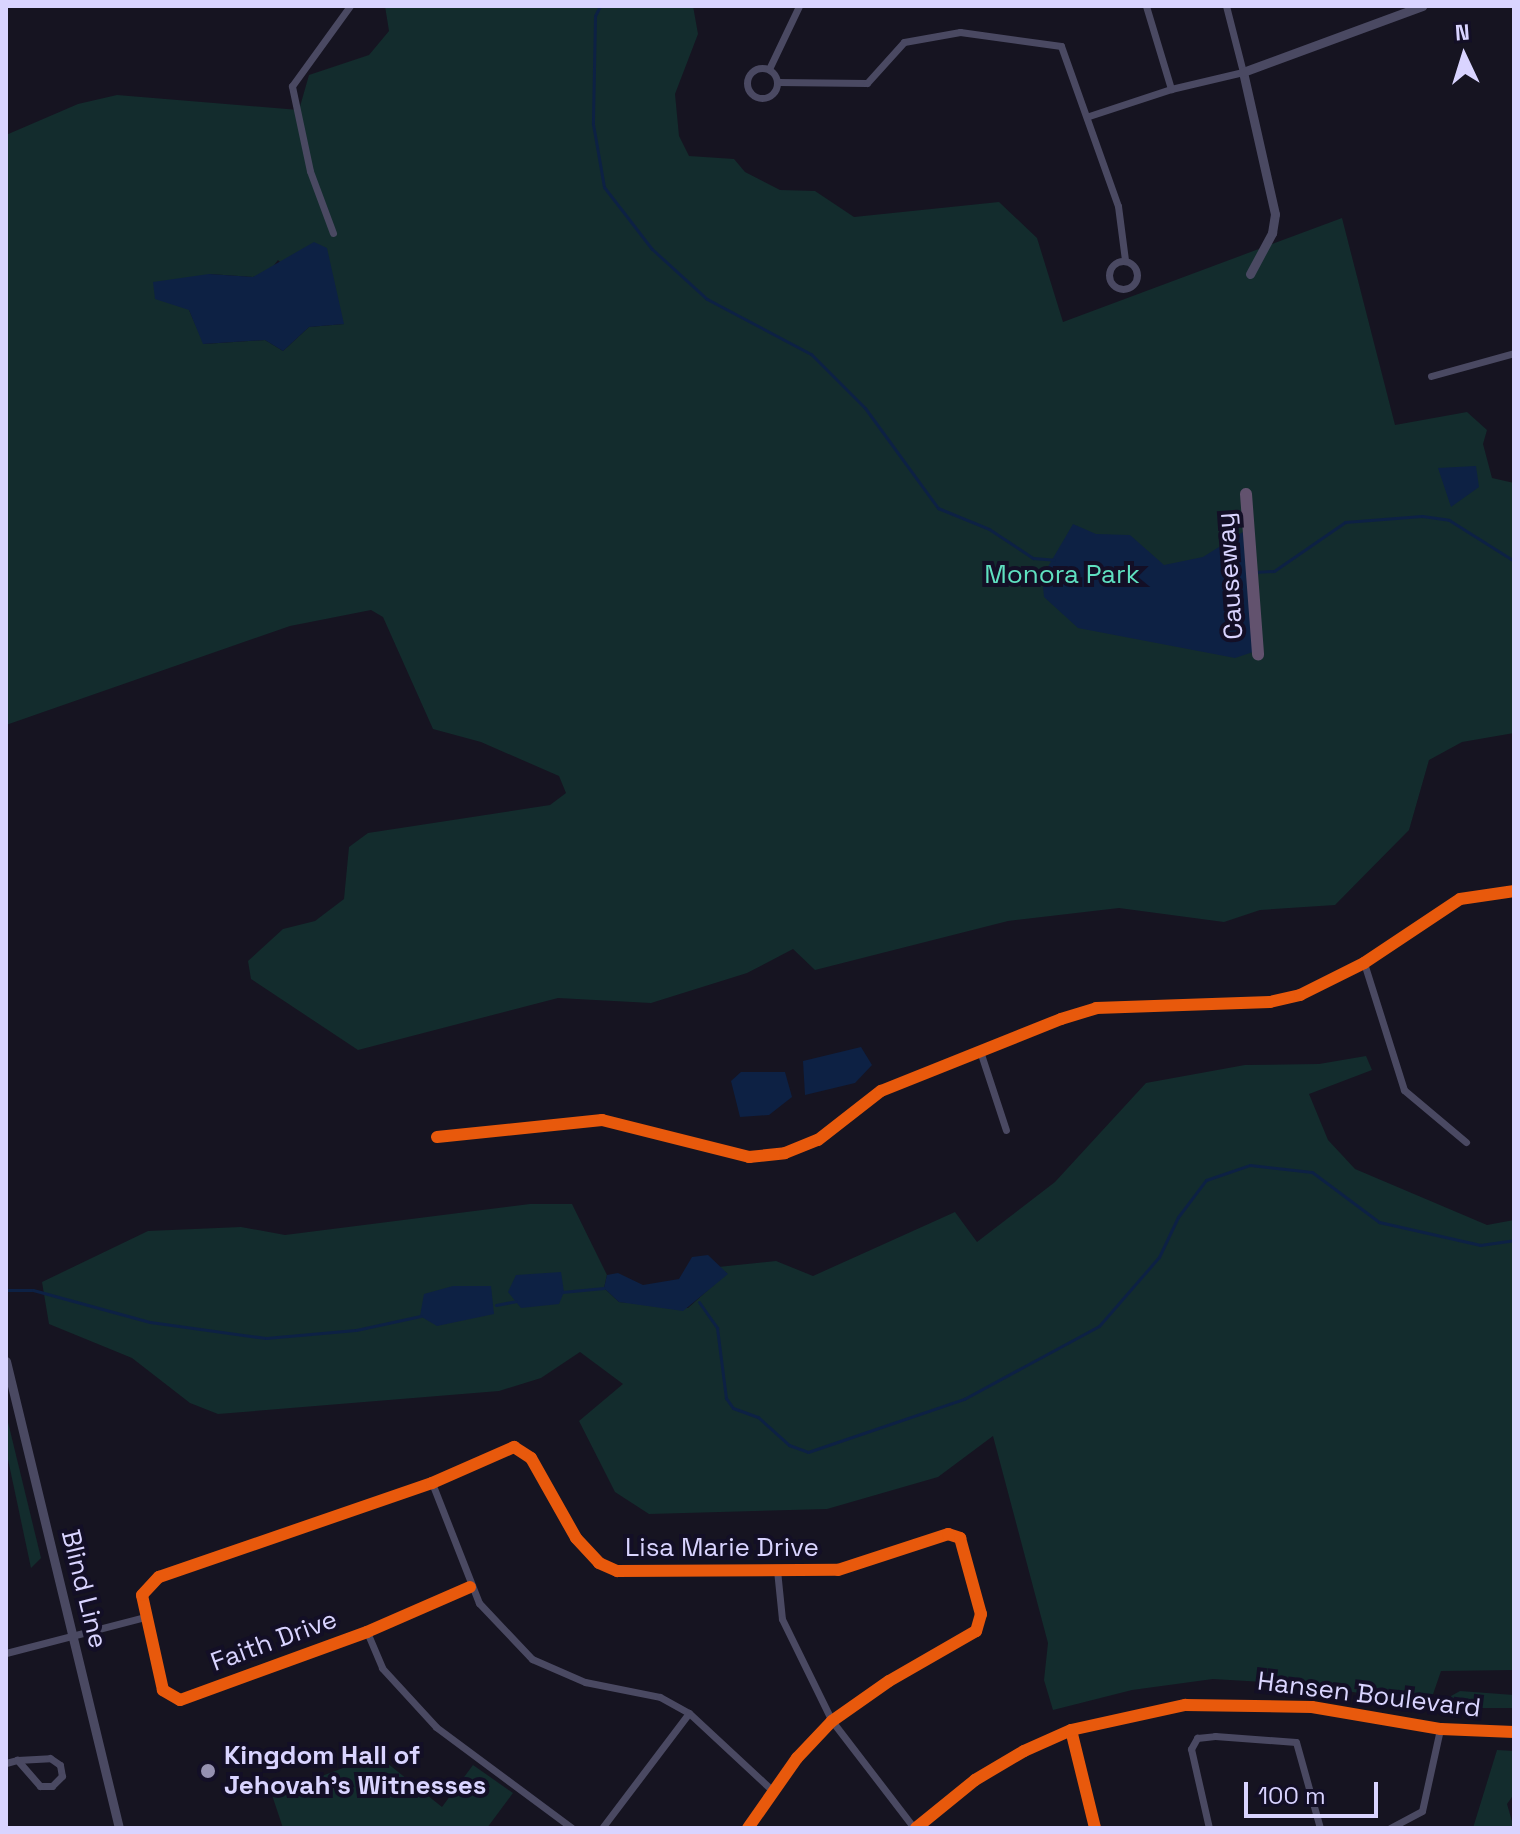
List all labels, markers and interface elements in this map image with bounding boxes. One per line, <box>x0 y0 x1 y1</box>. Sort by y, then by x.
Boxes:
north arrow <box>1424 16 1504 96</box>
text: N <box>1454 18 1471 47</box>
street label: Causeway <box>1210 511 1250 641</box>
park label: Monora Park <box>984 559 1140 591</box>
street label: Blind Line <box>54 1526 114 1652</box>
street label: Lisa Marie Drive <box>625 1532 819 1564</box>
street label: Faith Drive <box>207 1604 341 1678</box>
street label: Hansen Boulevard <box>1256 1666 1482 1724</box>
place label: Kingdom Hall of Jehovah's Witnesses <box>224 1740 487 1802</box>
marker: Kingdom Hall of Jehovah's Witnesses <box>199 1762 217 1780</box>
scale bar <box>1248 1766 1382 1816</box>
text: 100 m <box>1258 1780 1326 1811</box>

